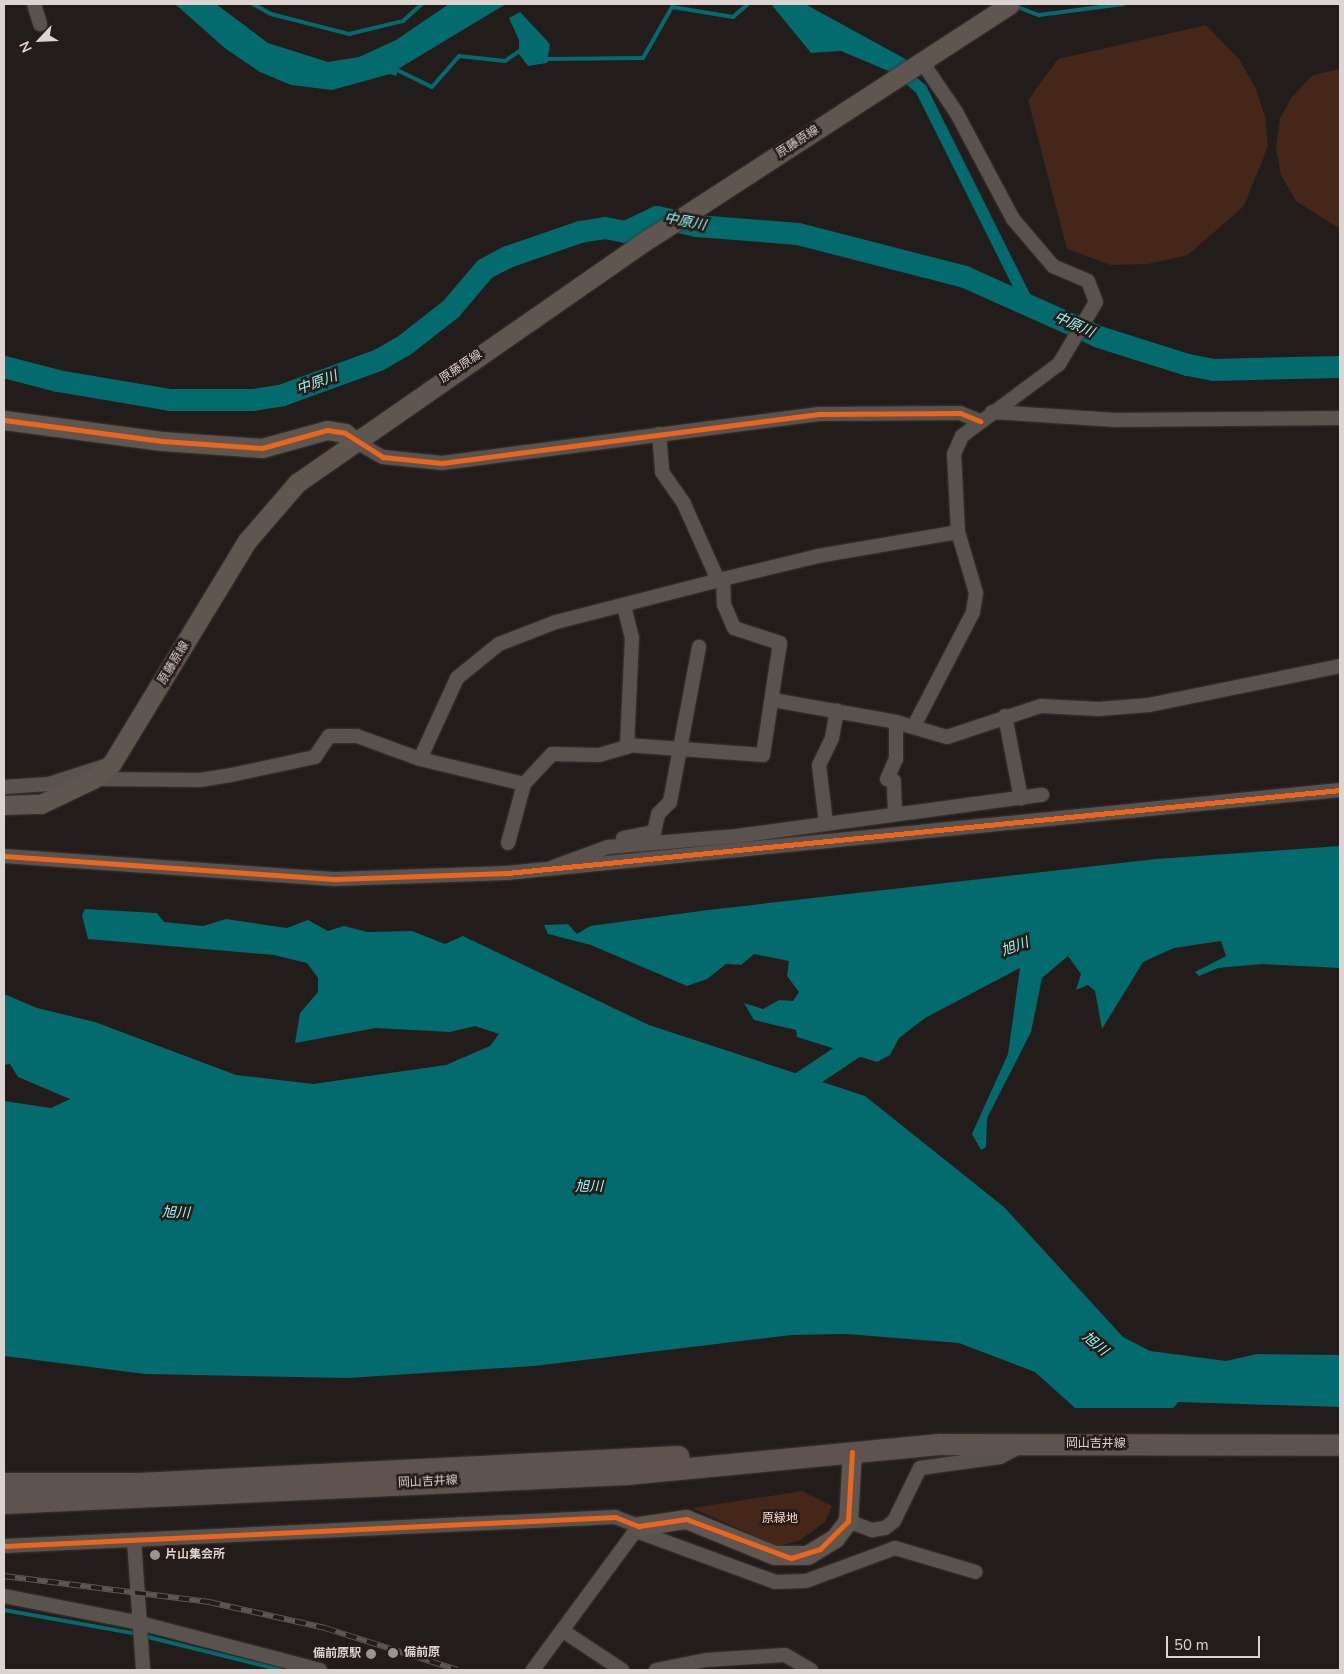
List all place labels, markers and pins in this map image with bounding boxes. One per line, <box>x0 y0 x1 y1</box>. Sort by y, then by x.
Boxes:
place label: 片山集会所 <box>165 1548 225 1562</box>
marker: 片山集会所 <box>149 1549 161 1561</box>
marker: 備前原 <box>386 1646 400 1660</box>
place label: 備前原 <box>404 1646 440 1660</box>
place label: 備前原駅 <box>313 1647 361 1661</box>
marker: 備前原駅 <box>365 1648 377 1660</box>

